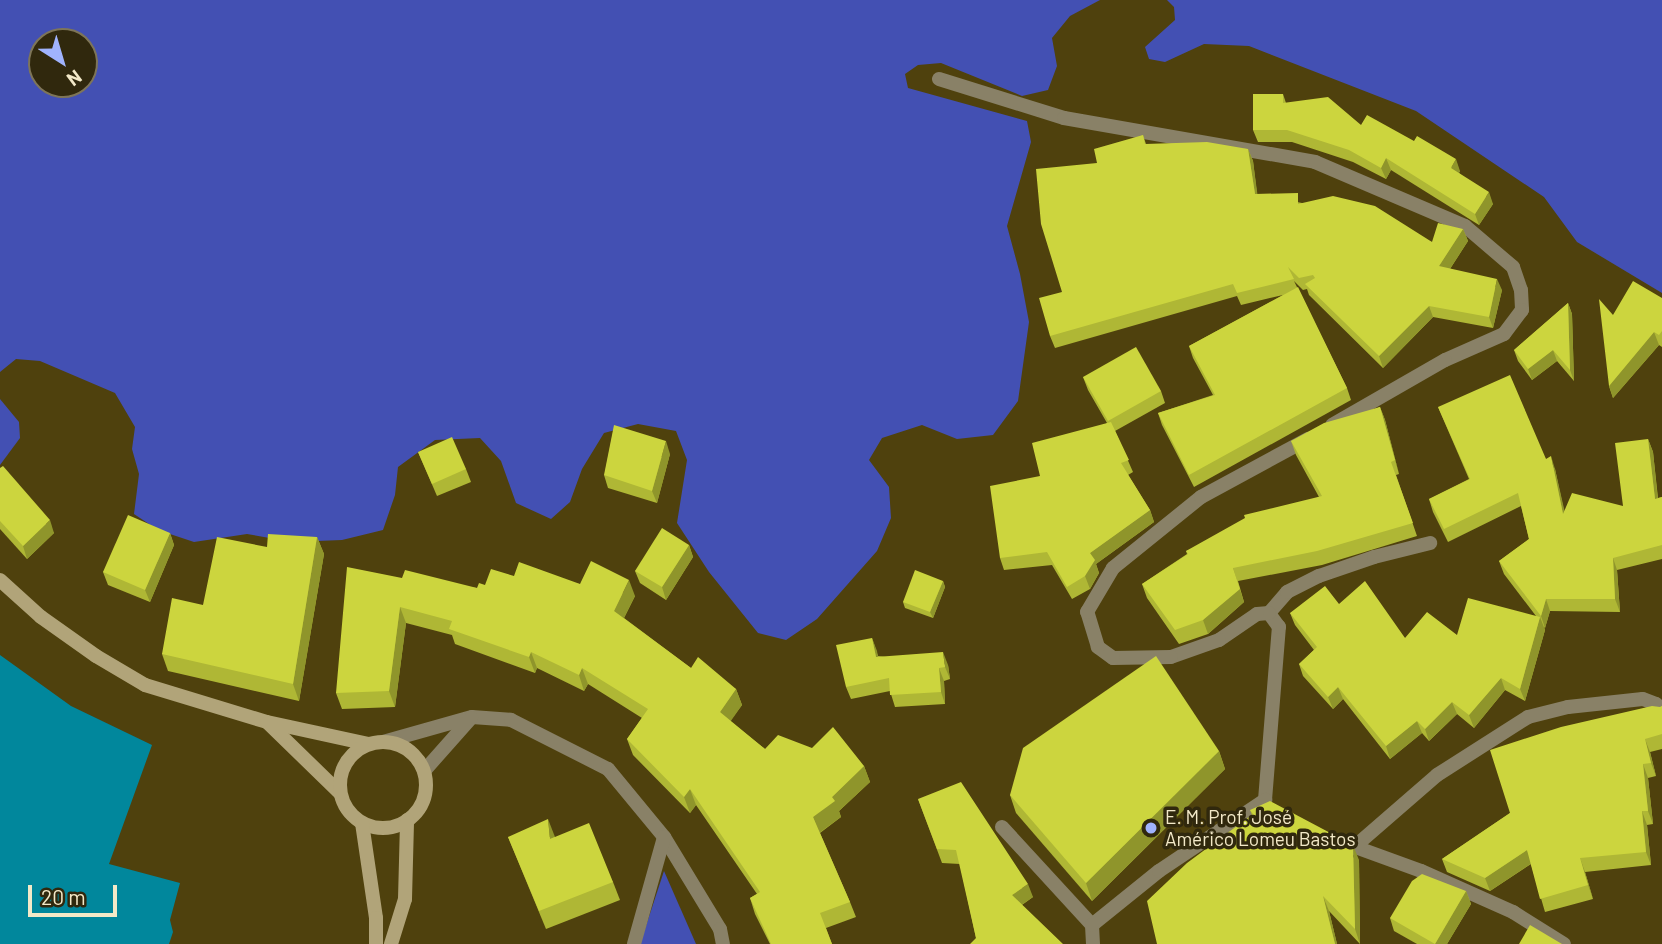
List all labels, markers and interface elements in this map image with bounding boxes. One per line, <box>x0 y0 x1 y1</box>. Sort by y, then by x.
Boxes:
north arrow <box>28 28 98 98</box>
text: N <box>63 66 87 92</box>
place label: E. M. Prof. José Américo Lomeu Bastos <box>1165 806 1356 850</box>
marker: E. M. Prof. José Américo Lomeu Bastos <box>1143 820 1159 836</box>
scale bar <box>32 870 121 914</box>
text: 20 m <box>41 884 86 909</box>

